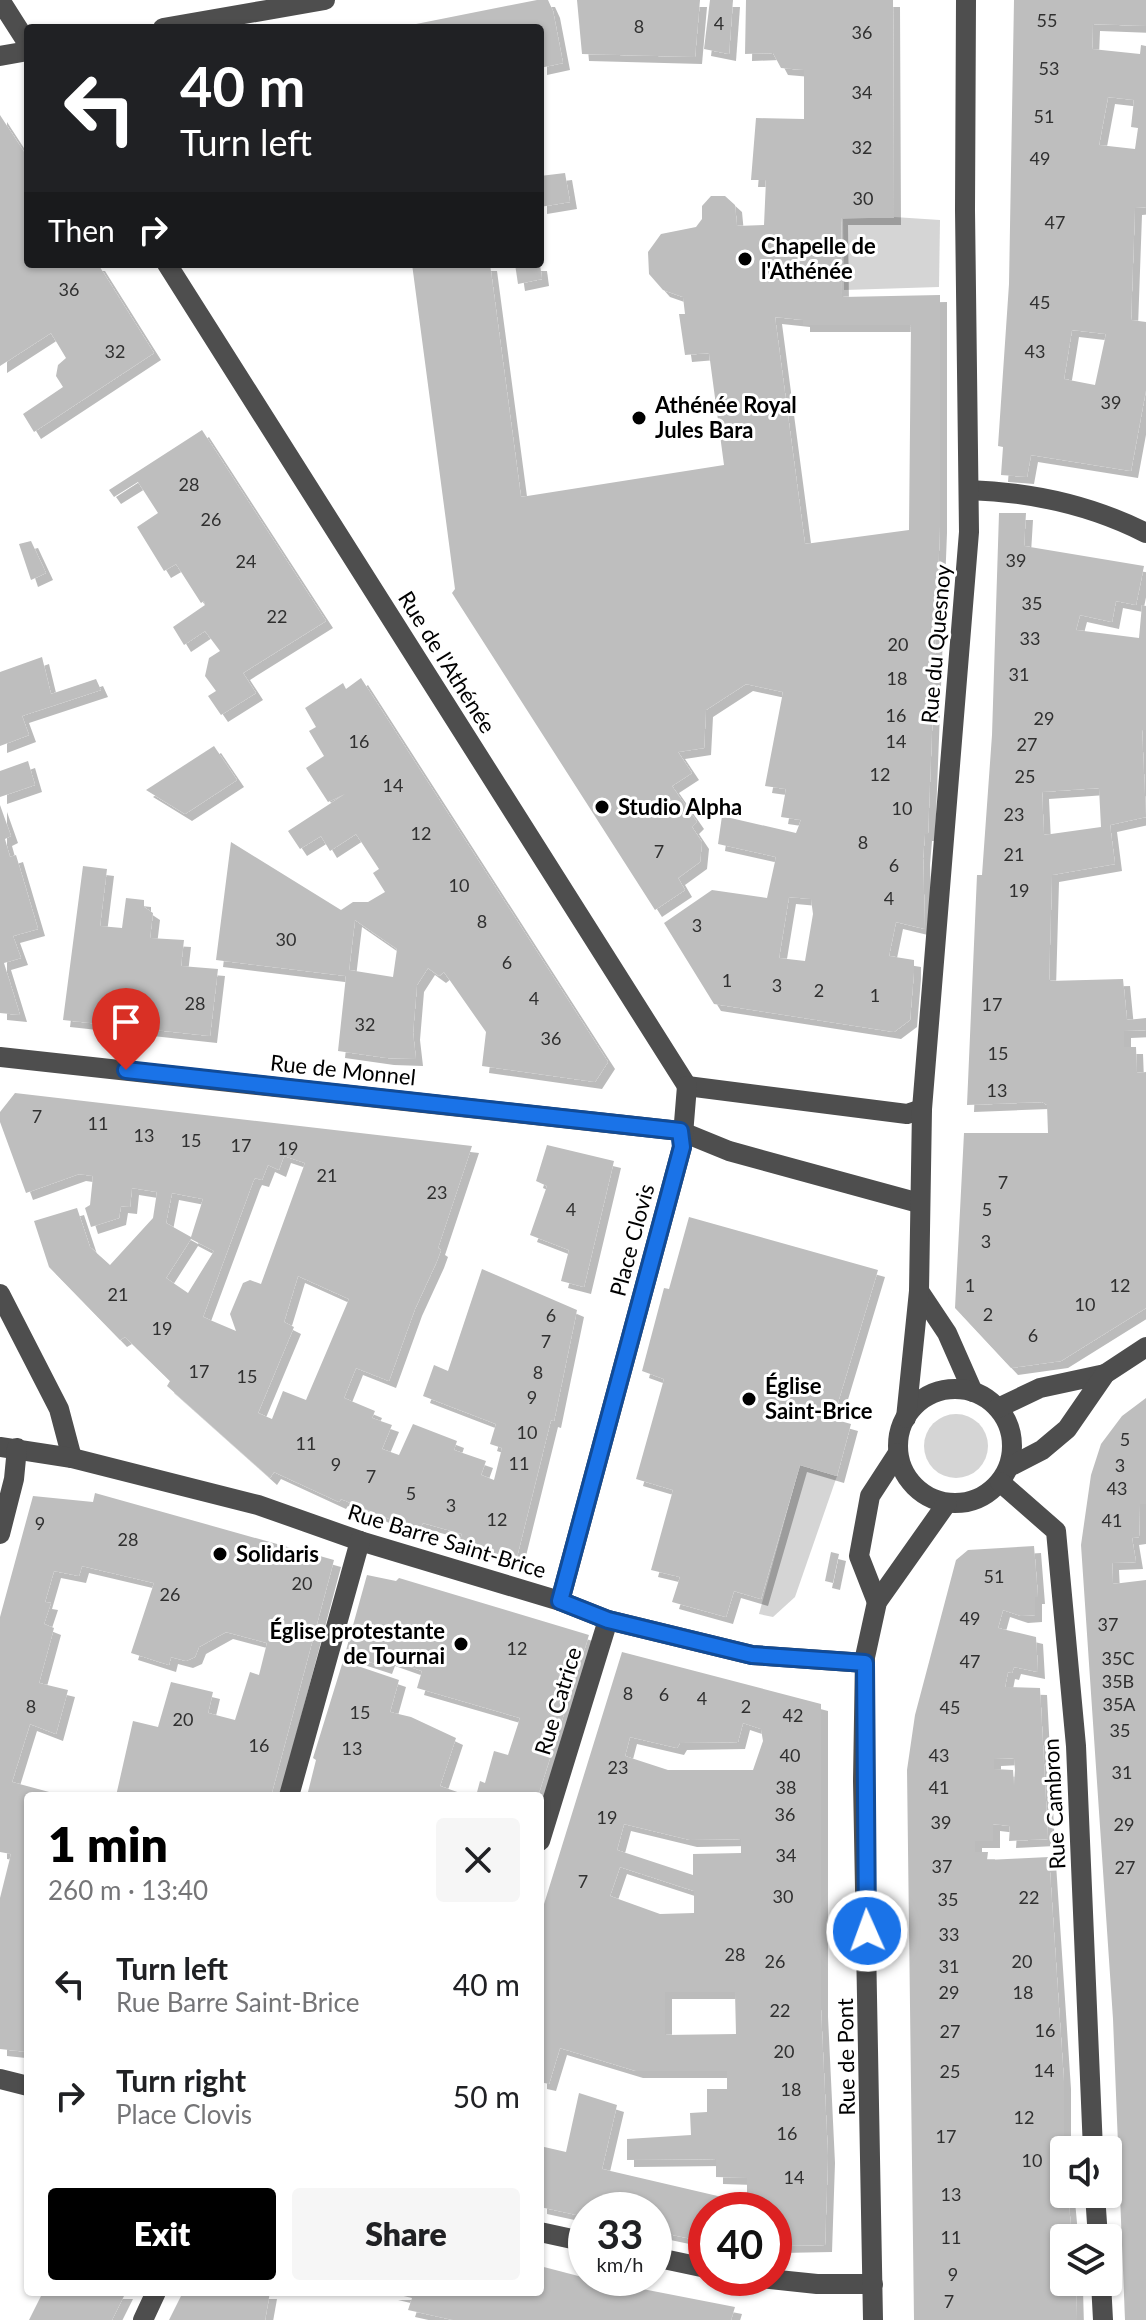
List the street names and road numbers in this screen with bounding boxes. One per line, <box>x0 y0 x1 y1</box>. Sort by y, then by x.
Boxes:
street label: Rue du Quesnoy <box>915 563 956 725</box>
street label: Rue de l'Athénée <box>393 586 502 738</box>
street label: Rue de Monnel <box>269 1048 417 1091</box>
street label: Place Clovis <box>604 1181 659 1299</box>
street label: Rue Barre Saint-Brice <box>345 1497 550 1584</box>
street label: Rue Catrice <box>528 1644 587 1758</box>
street label: Rue Cambron <box>1037 1738 1070 1870</box>
street label: Rue de Pont <box>831 1998 860 2116</box>

